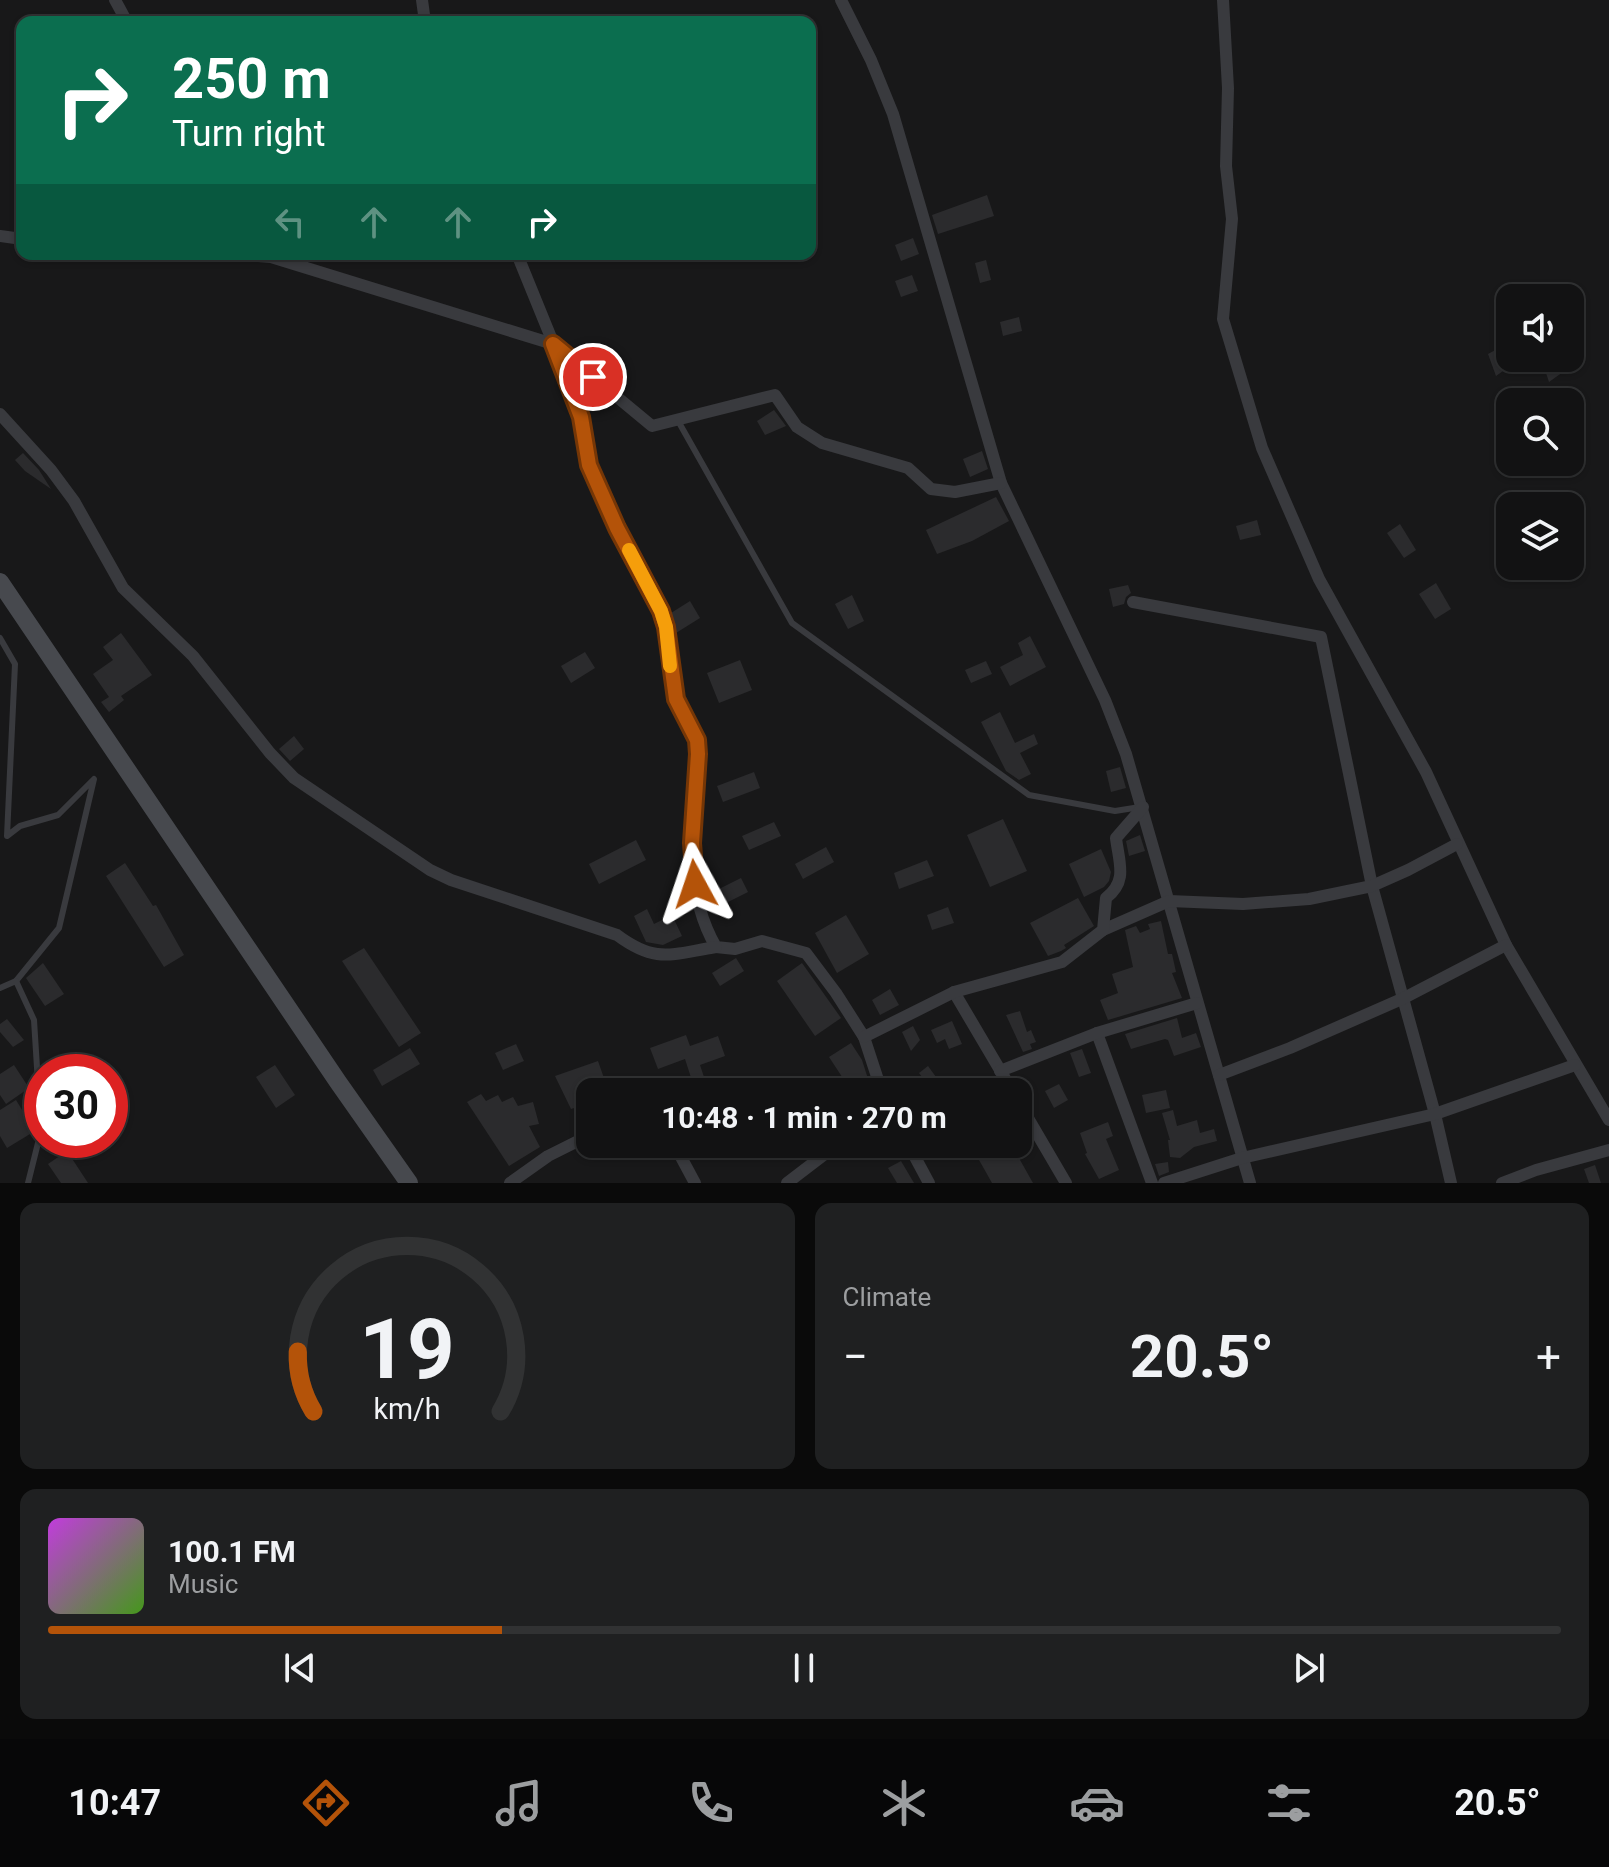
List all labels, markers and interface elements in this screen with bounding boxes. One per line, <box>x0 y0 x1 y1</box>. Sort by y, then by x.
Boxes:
text: 250 m <box>172 46 331 112</box>
icon: right <box>40 48 144 152</box>
text: Turn right <box>172 113 325 155</box>
icon: left <box>268 200 312 244</box>
icon: ahead <box>352 200 396 244</box>
icon: ahead <box>436 200 480 244</box>
icon: right <box>520 200 564 244</box>
map controls <box>1496 284 1584 580</box>
button: sound <box>1496 284 1584 372</box>
pin <box>559 343 627 411</box>
icon: arrive <box>571 355 615 399</box>
button: search <box>1496 388 1584 476</box>
button: layers <box>1496 492 1584 580</box>
position arrow <box>653 842 737 926</box>
speed limit sign: 30 <box>24 1054 128 1158</box>
text: 10:48 · 1 min · 270 m <box>661 1100 947 1135</box>
text: Climate <box>843 1282 931 1312</box>
text: 19 <box>360 1301 455 1398</box>
text: 20.5° <box>1130 1321 1274 1392</box>
text: − <box>843 1331 868 1383</box>
text: + <box>1536 1331 1561 1383</box>
text: km/h <box>374 1392 441 1426</box>
text: 100.1 FM <box>168 1534 296 1569</box>
text: Music <box>168 1569 238 1599</box>
icon: previous <box>278 1646 322 1690</box>
icon: pause <box>782 1646 826 1690</box>
icon: next <box>1287 1646 1331 1690</box>
icon: directions <box>298 1775 354 1831</box>
icon: music <box>491 1775 547 1831</box>
icon: phone <box>683 1775 739 1831</box>
icon: climate <box>876 1775 932 1831</box>
icon: car <box>1069 1775 1125 1831</box>
icon: filters <box>1261 1775 1317 1831</box>
text: 10:47 <box>68 1782 161 1824</box>
text: 20.5° <box>1454 1782 1541 1824</box>

